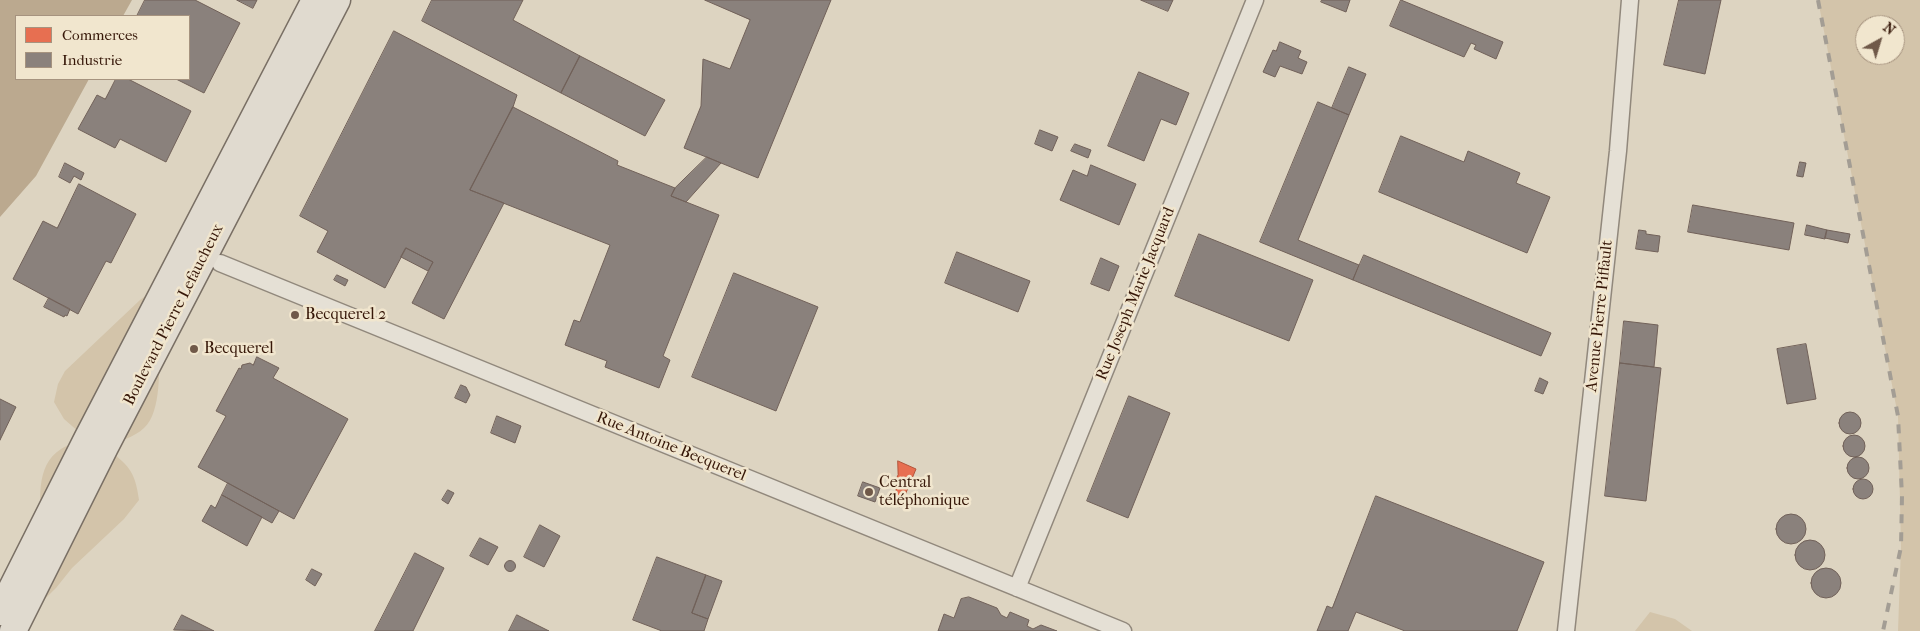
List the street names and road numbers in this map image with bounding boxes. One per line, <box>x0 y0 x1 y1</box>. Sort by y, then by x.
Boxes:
street label: Rue Joseph Marie Jacquard <box>1092 205 1180 383</box>
street label: Boulevard Pierre Lefaucheux <box>120 221 228 409</box>
street label: Avenue Pierre Piffault <box>1582 239 1618 393</box>
street label: Rue Antoine Becquerel <box>593 408 749 486</box>

